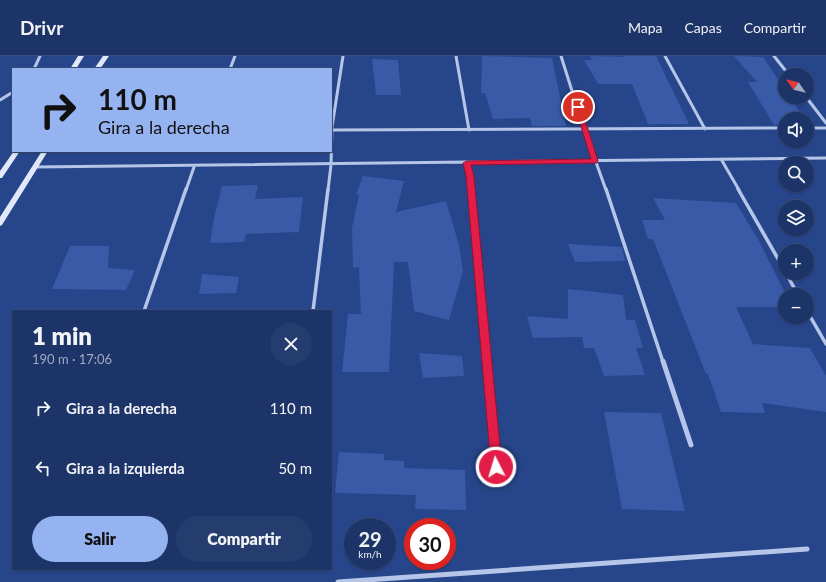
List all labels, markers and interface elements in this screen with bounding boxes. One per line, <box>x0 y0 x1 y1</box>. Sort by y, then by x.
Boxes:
text: Drivr <box>20 16 63 39</box>
text: Mapa <box>628 19 663 36</box>
text: Capas <box>685 19 722 36</box>
text: Compartir <box>744 19 806 36</box>
north arrow <box>778 68 814 104</box>
map controls <box>778 68 814 324</box>
text: 110 m <box>98 82 177 116</box>
icon: right <box>32 84 84 136</box>
pin <box>561 90 595 124</box>
icon: arrive <box>567 96 589 118</box>
button: sound <box>778 112 814 148</box>
text: Gira a la derecha <box>98 116 230 138</box>
button: search <box>778 156 814 192</box>
button: layers <box>778 200 814 236</box>
button: + <box>778 244 814 280</box>
button: − <box>778 288 814 324</box>
text: 1 min <box>32 321 92 350</box>
button: close <box>270 323 312 365</box>
text: 190 m · 17:06 <box>32 351 112 367</box>
icon: right <box>32 397 54 419</box>
text: Gira a la derecha <box>66 399 177 417</box>
text: 110 m <box>270 399 312 417</box>
position arrow <box>475 446 517 488</box>
icon: left <box>32 457 54 479</box>
text: Gira a la izquierda <box>66 459 185 477</box>
text: 50 m <box>278 459 312 477</box>
button: Salir <box>32 516 168 562</box>
button: Compartir <box>176 516 312 562</box>
speed limit sign: 30 <box>404 518 456 570</box>
text: 29 <box>358 527 382 551</box>
text: km/h <box>358 548 382 560</box>

